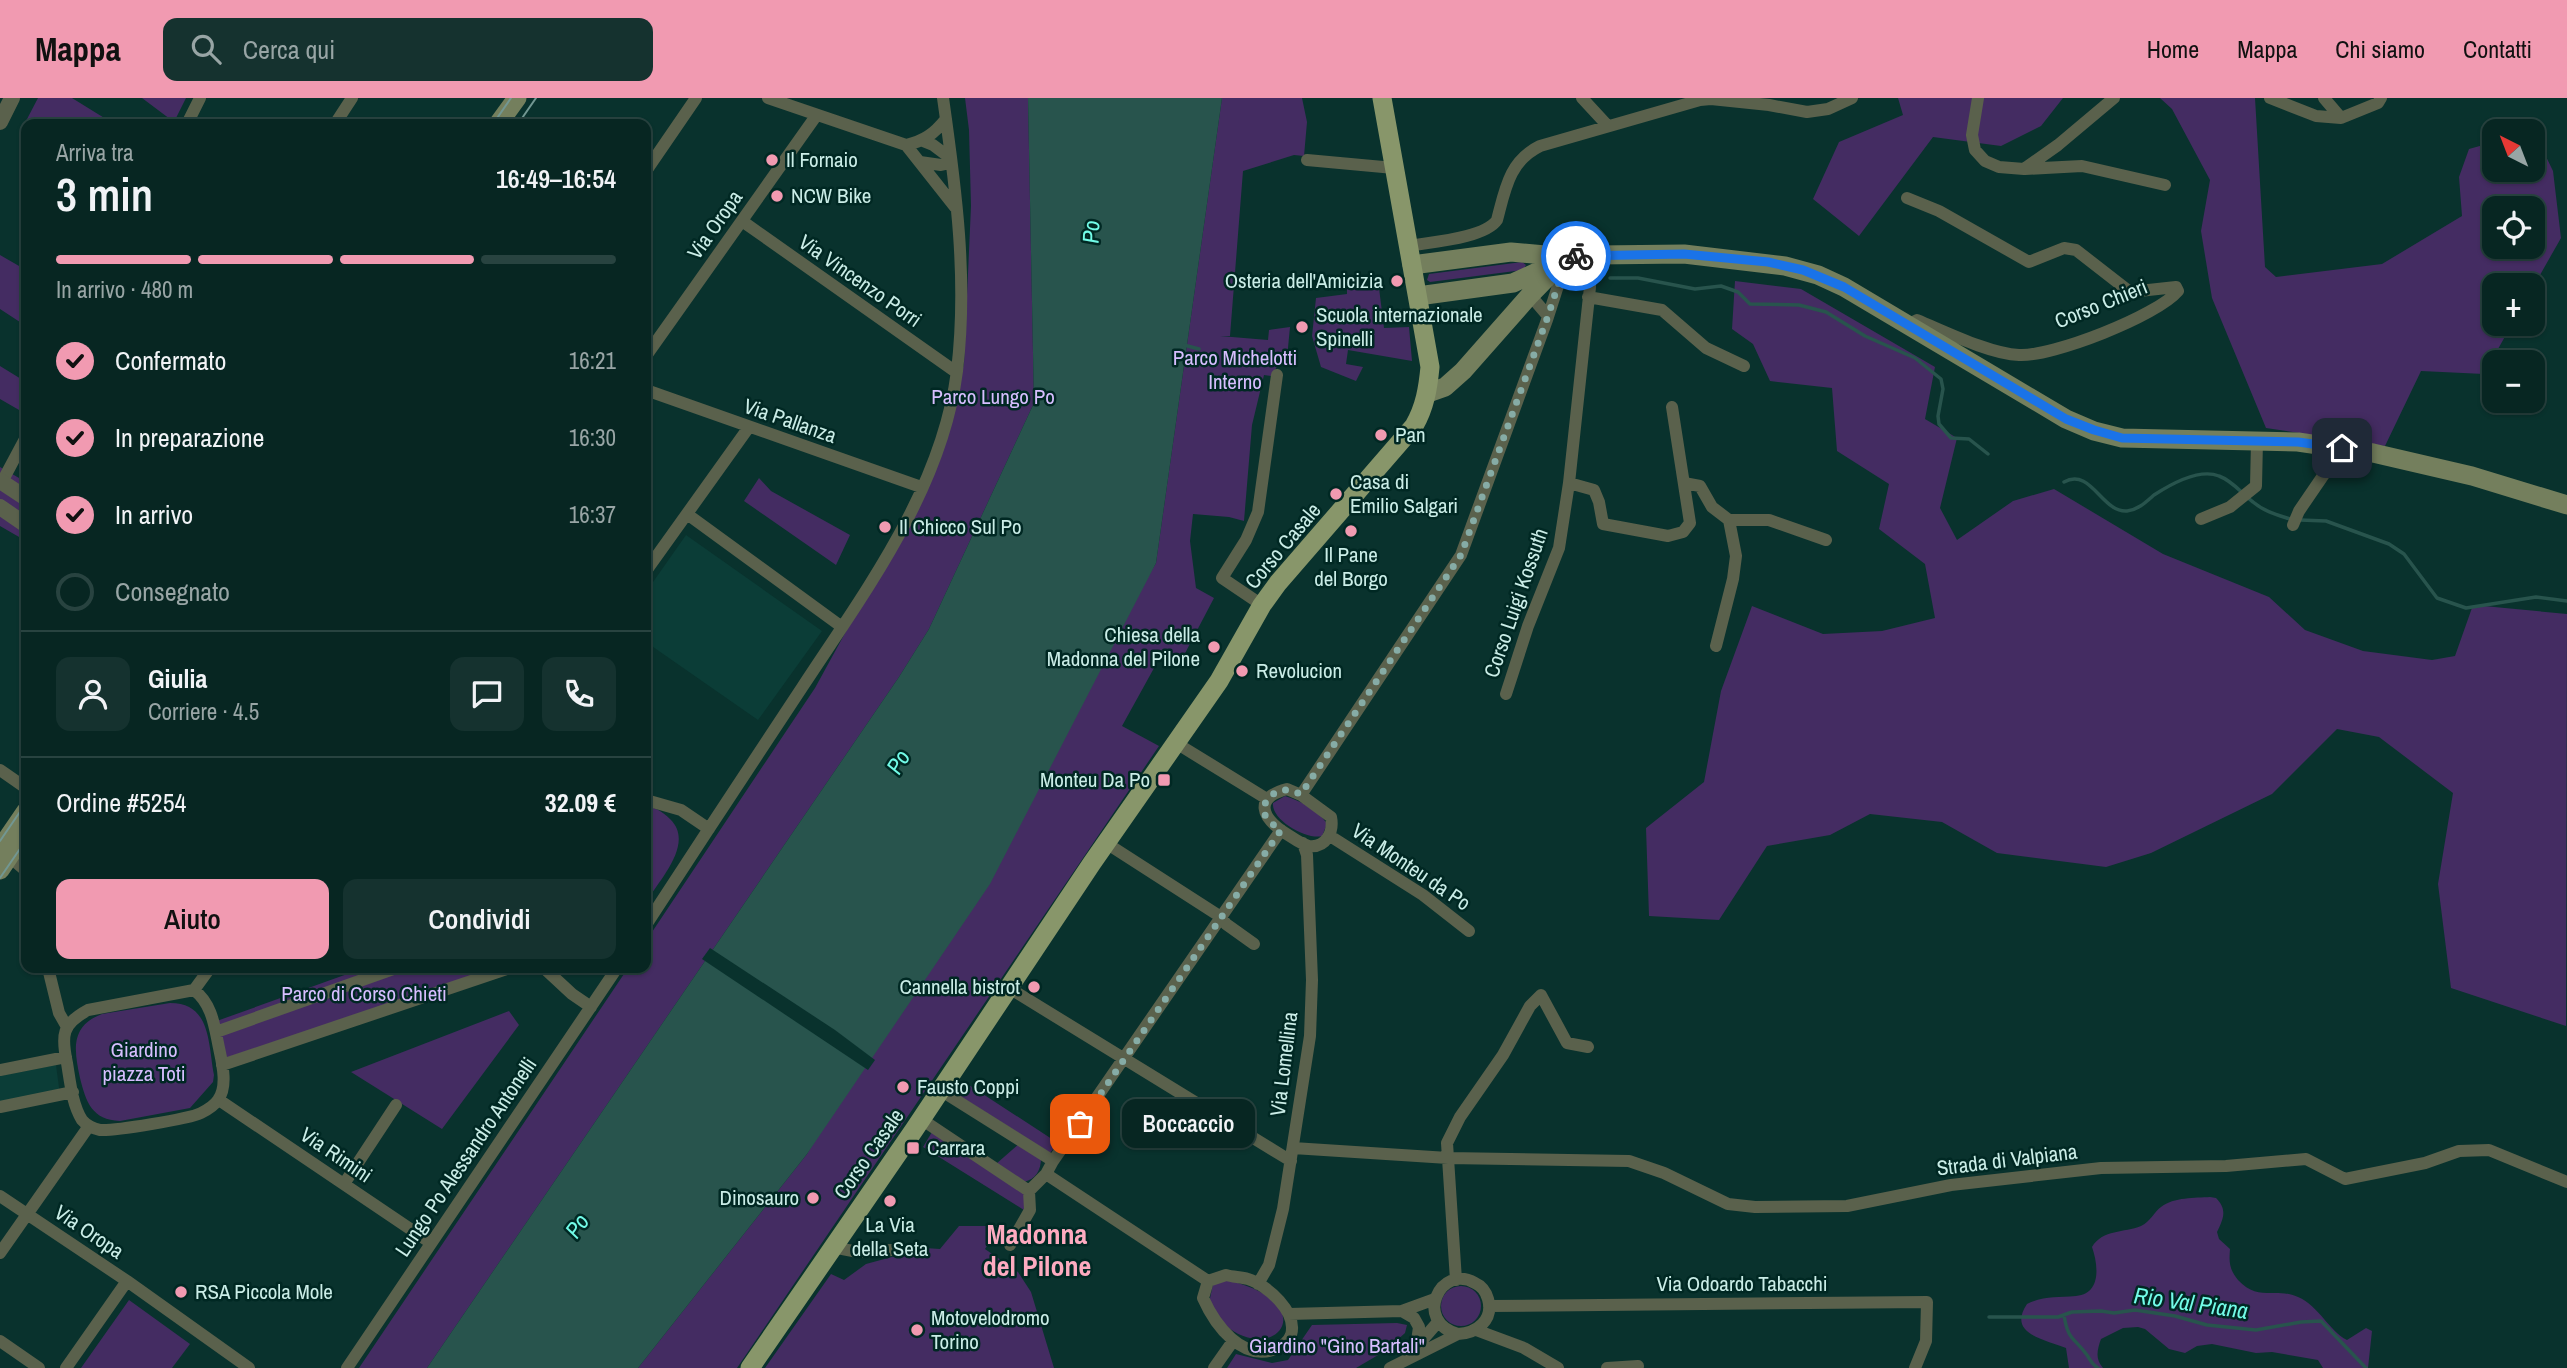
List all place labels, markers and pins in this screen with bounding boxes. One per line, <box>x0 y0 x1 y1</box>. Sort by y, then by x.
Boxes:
place label: Il Fornaio <box>786 145 858 174</box>
marker: Il Fornaio <box>764 152 780 168</box>
place label: NCW Bike <box>791 181 871 210</box>
marker: NCW Bike <box>769 188 785 204</box>
place label: Osteria dell'Amicizia <box>1225 266 1383 295</box>
marker: Osteria dell'Amicizia <box>1389 273 1405 289</box>
place label: Scuola internazionale Spinelli <box>1316 300 1483 353</box>
marker: Scuola internazionale Spinelli <box>1294 319 1310 335</box>
pin <box>2312 418 2372 478</box>
place label: Pan <box>1395 420 1426 449</box>
marker: Pan <box>1373 427 1389 443</box>
place label: Casa di Emilio Salgari <box>1350 467 1458 520</box>
marker: Casa di Emilio Salgari <box>1328 486 1344 502</box>
place label: Il Chicco Sul Po <box>899 512 1022 541</box>
marker: Il Chicco Sul Po <box>877 519 893 535</box>
marker: Il Pane del Borgo <box>1343 523 1359 539</box>
place label: Il Pane del Borgo <box>1314 540 1388 593</box>
place label: Chiesa della Madonna del Pilone <box>1047 620 1200 673</box>
marker: Chiesa della Madonna del Pilone <box>1206 639 1222 655</box>
place label: Revolucion <box>1256 656 1342 685</box>
marker: Revolucion <box>1234 663 1250 679</box>
place label: Monteu Da Po <box>1040 765 1150 794</box>
marker: Monteu Da Po <box>1156 772 1172 788</box>
place label: Cannella bistrot <box>899 972 1020 1001</box>
marker: Cannella bistrot <box>1026 979 1042 995</box>
place label: Fausto Coppi <box>917 1072 1020 1101</box>
marker: Fausto Coppi <box>895 1079 911 1095</box>
pin <box>1050 1094 1110 1154</box>
callout: Boccaccio <box>1122 1100 1255 1148</box>
place label: Carrara <box>927 1133 986 1162</box>
marker: Carrara <box>905 1140 921 1156</box>
place label: Dinosauro <box>720 1183 799 1212</box>
marker: Dinosauro <box>805 1190 821 1206</box>
marker: La Via della Seta <box>882 1193 898 1209</box>
place label: La Via della Seta <box>852 1210 929 1263</box>
place label: RSA Piccola Mole <box>195 1277 333 1306</box>
marker: RSA Piccola Mole <box>173 1284 189 1300</box>
place label: Motovelodromo Torino <box>931 1303 1050 1356</box>
marker: Motovelodromo Torino <box>909 1322 925 1338</box>

